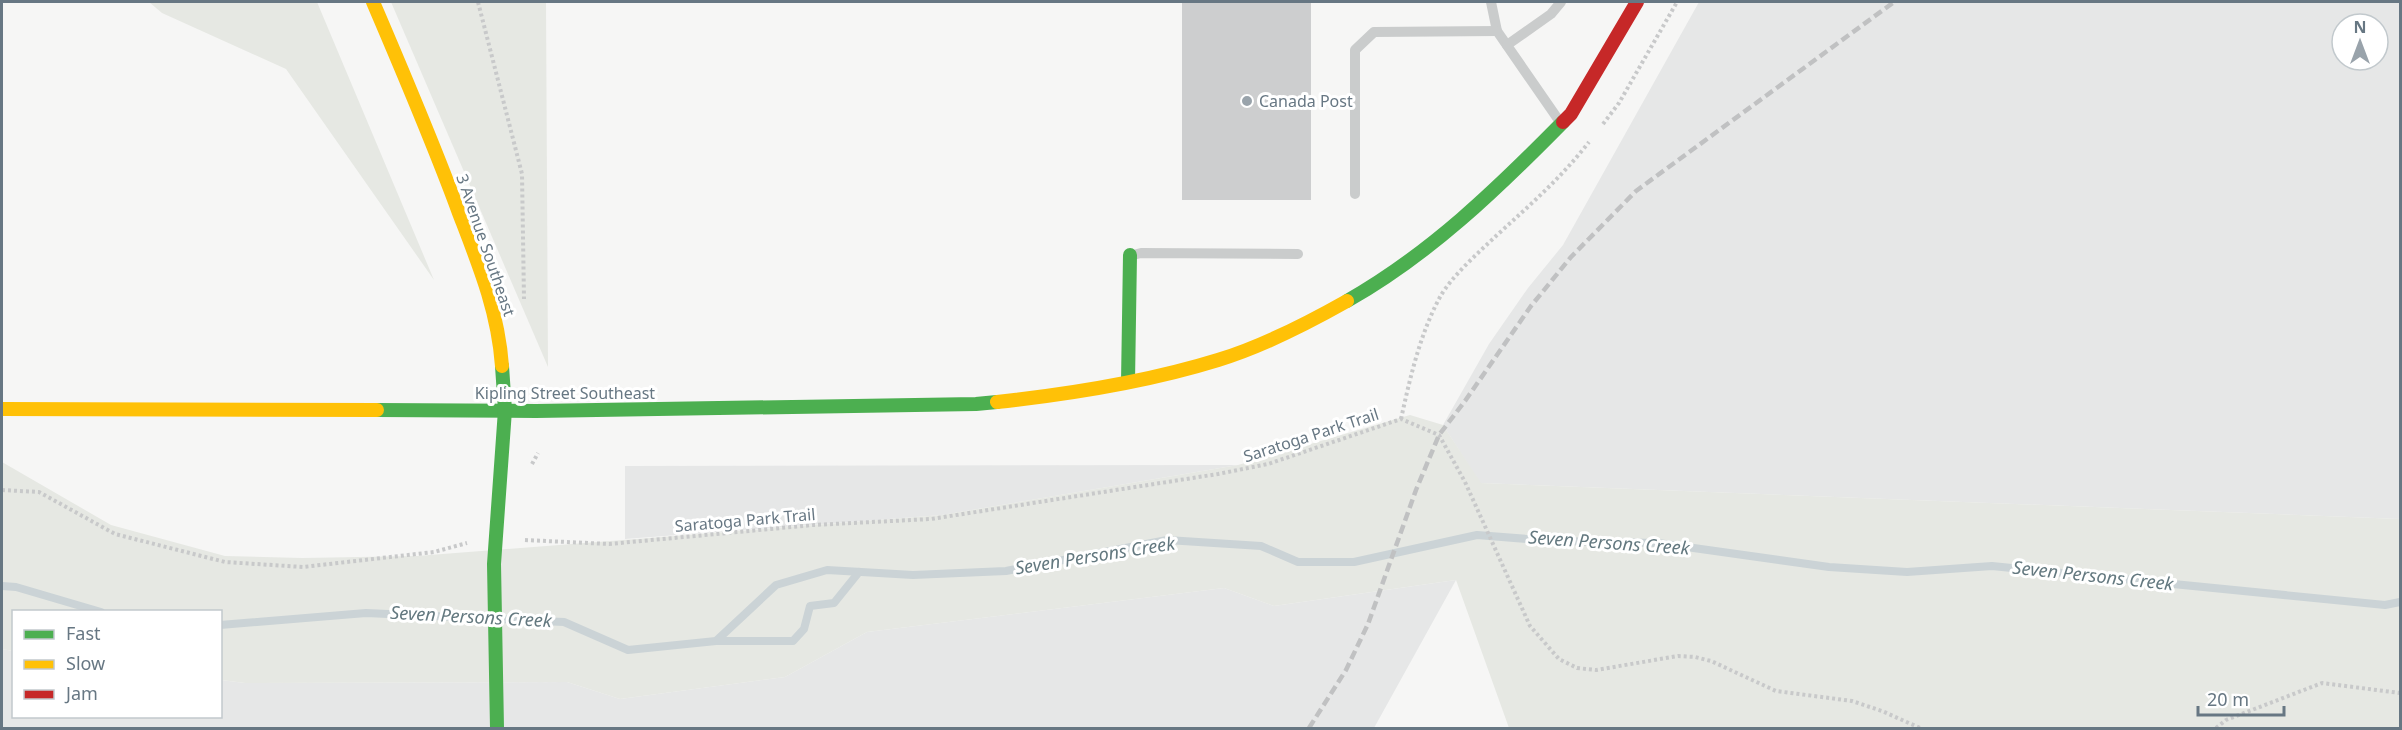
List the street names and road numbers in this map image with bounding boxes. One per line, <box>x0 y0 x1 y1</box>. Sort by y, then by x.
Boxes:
street label: 3 Avenue Southeast <box>451 171 521 319</box>
street label: Kipling Street Southeast <box>475 382 655 404</box>
street label: Saratoga Park Trail <box>1241 403 1381 467</box>
street label: Saratoga Park Trail <box>674 503 816 537</box>

